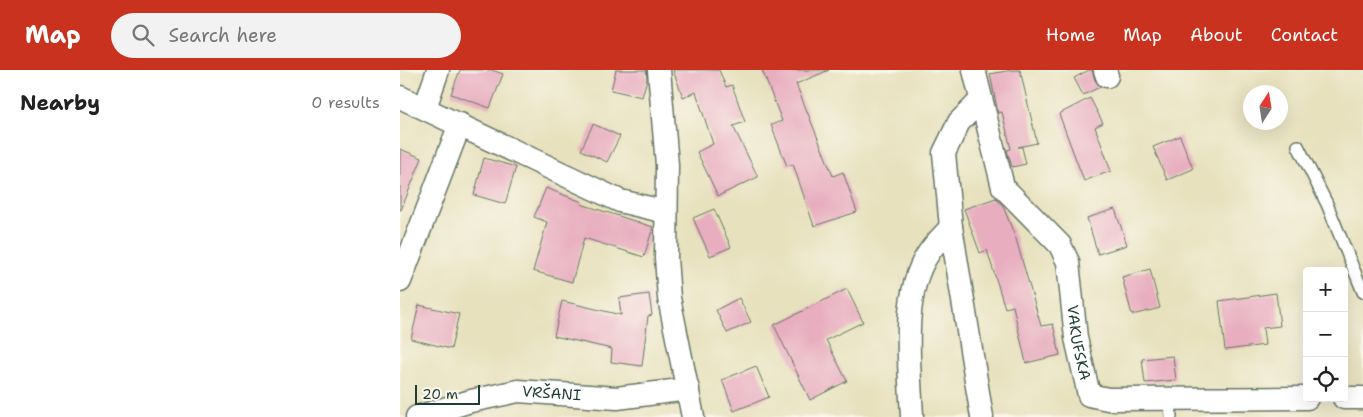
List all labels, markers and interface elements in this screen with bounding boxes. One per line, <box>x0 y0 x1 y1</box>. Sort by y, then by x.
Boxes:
search box <box>111 13 461 58</box>
text: Map <box>25 19 81 51</box>
icon: search <box>129 21 157 49</box>
text: Search here <box>169 23 277 48</box>
text: Home <box>1046 23 1095 47</box>
text: Map <box>1123 23 1162 47</box>
text: About <box>1190 23 1243 47</box>
text: Contact <box>1271 23 1338 47</box>
north arrow <box>1243 85 1288 130</box>
text: Nearby <box>20 89 100 117</box>
text: 0 results <box>311 92 380 113</box>
map controls <box>1303 267 1348 402</box>
button: + <box>1303 267 1348 312</box>
street label: VAKUFSKA <box>1063 304 1095 382</box>
button: − <box>1303 312 1348 357</box>
button: locate <box>1303 357 1348 402</box>
street label: VRŠANI <box>521 381 582 405</box>
scale bar <box>415 382 480 405</box>
text: 20 m <box>422 385 458 403</box>

